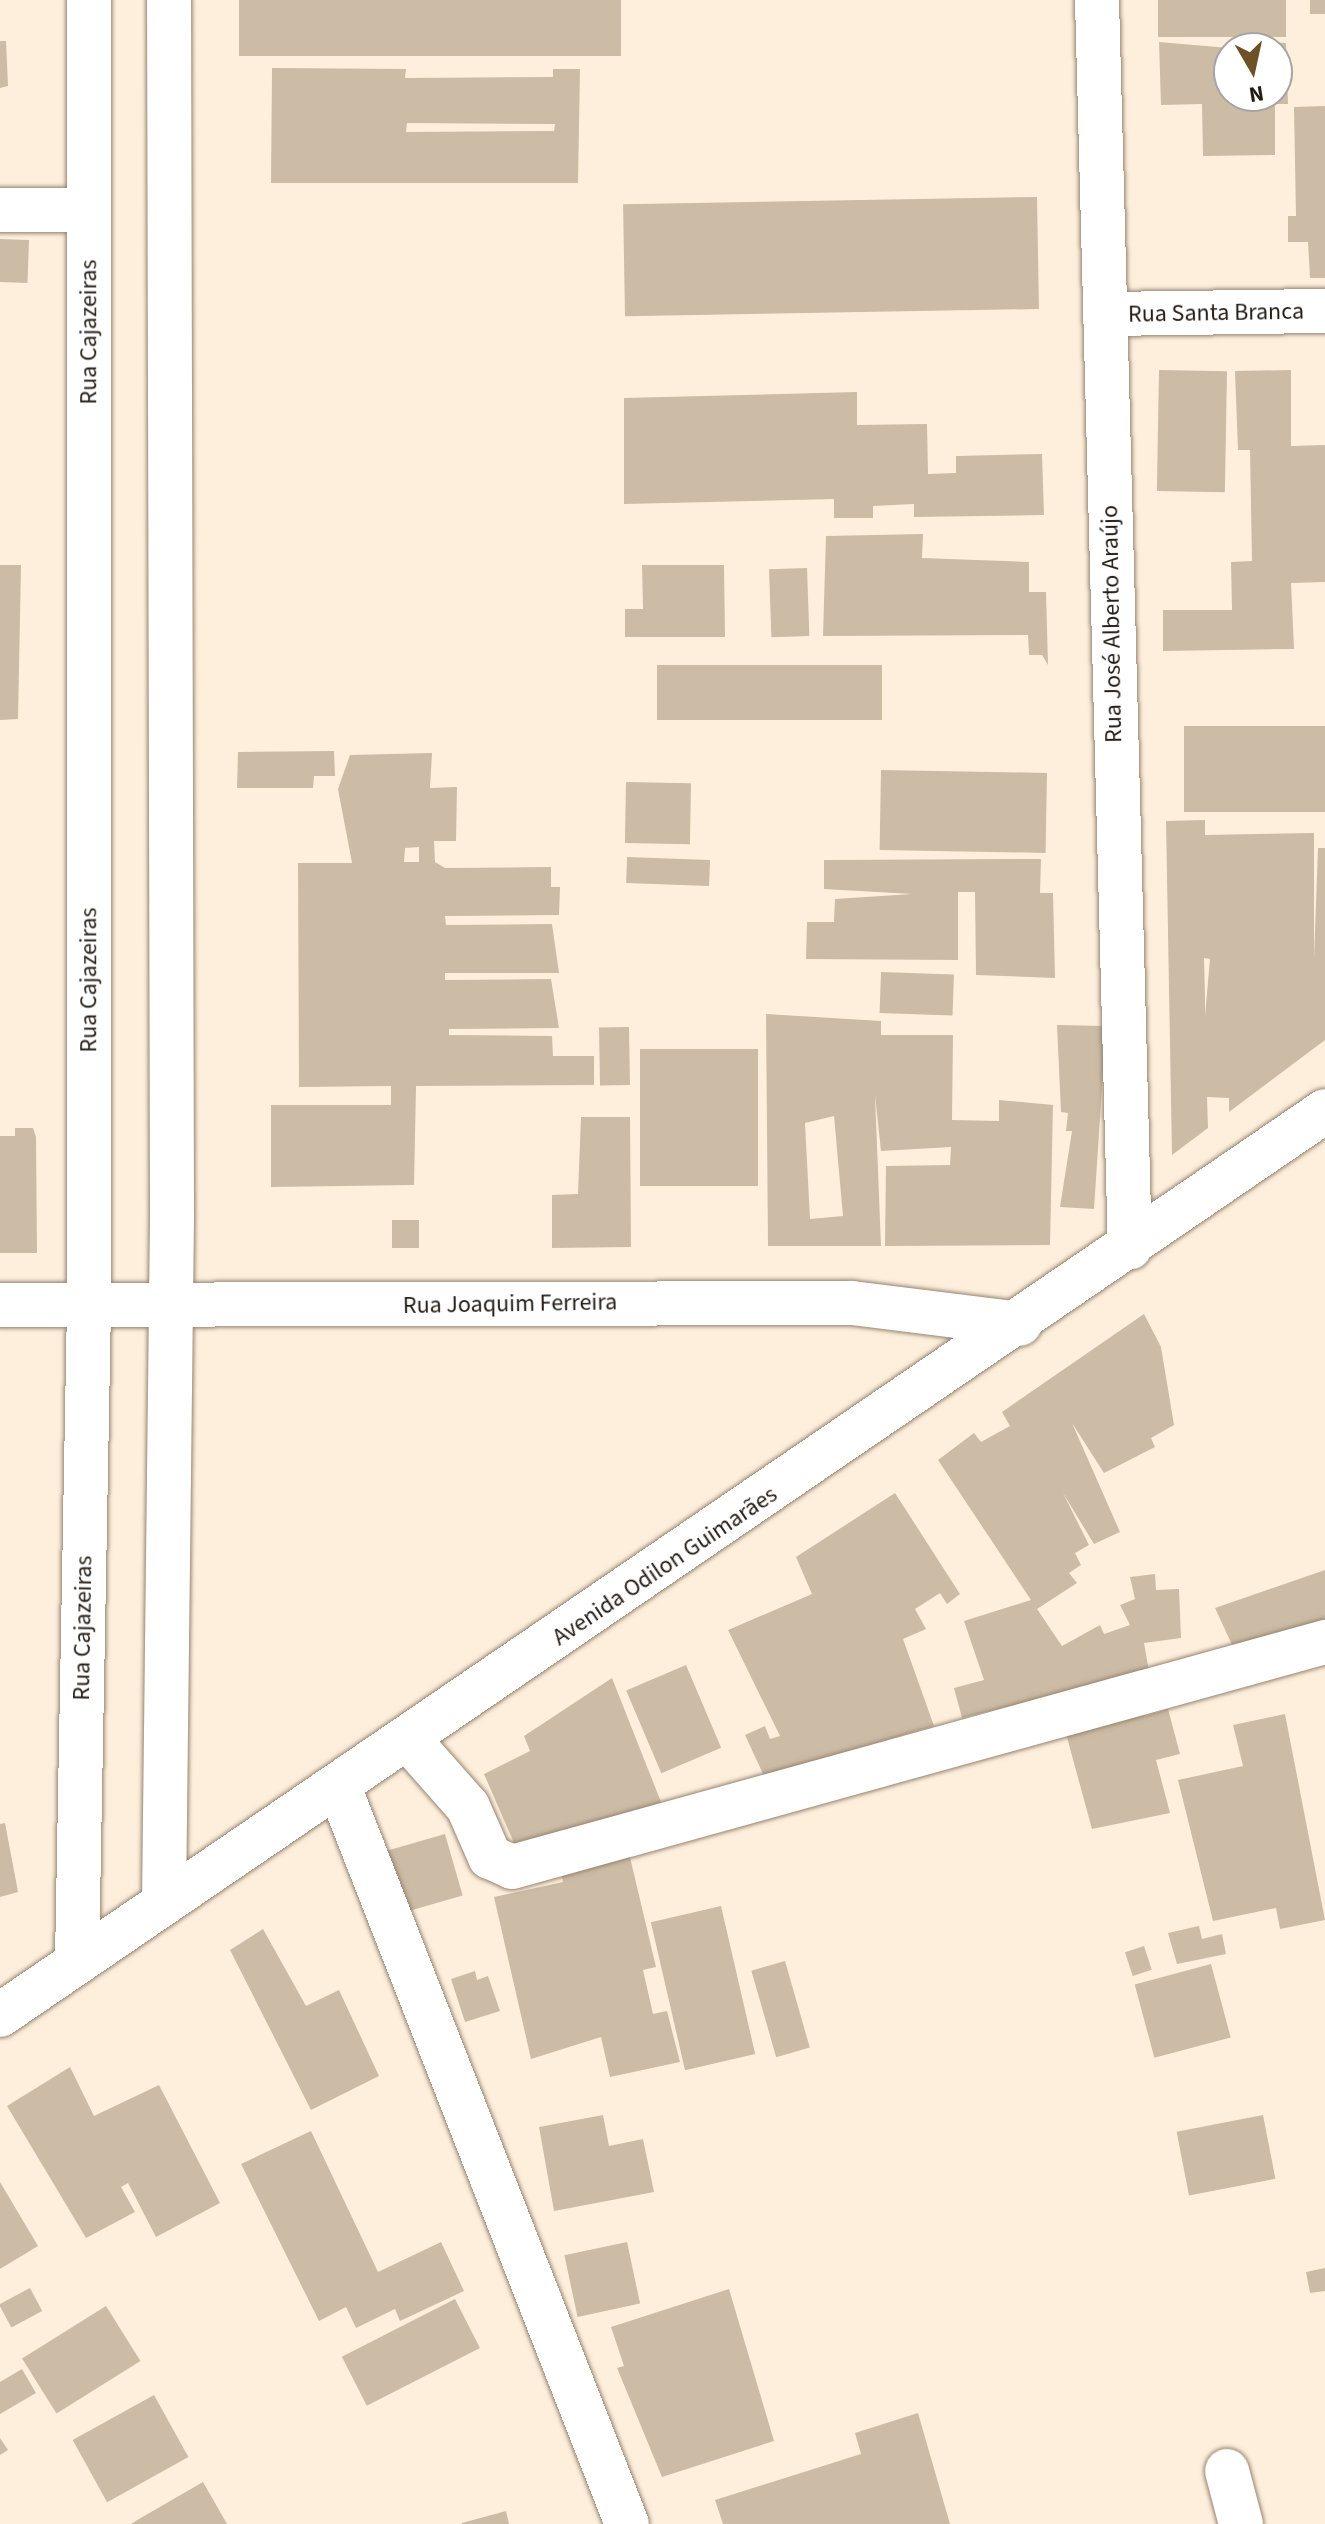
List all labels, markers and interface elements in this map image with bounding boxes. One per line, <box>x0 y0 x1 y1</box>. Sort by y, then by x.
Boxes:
north arrow <box>1213 32 1293 112</box>
text: N <box>1247 77 1266 111</box>
street label: Rua Cajazeiras <box>75 259 103 405</box>
street label: Rua Santa Branca <box>1128 297 1304 329</box>
street label: Rua José Alberto Araújo <box>1096 505 1128 743</box>
street label: Rua Cajazeiras <box>75 907 103 1053</box>
street label: Rua Joaquim Ferreira <box>403 1288 617 1320</box>
street label: Avenida Odilon Guimarães <box>547 1480 783 1652</box>
street label: Rua Cajazeiras <box>67 1555 99 1701</box>

